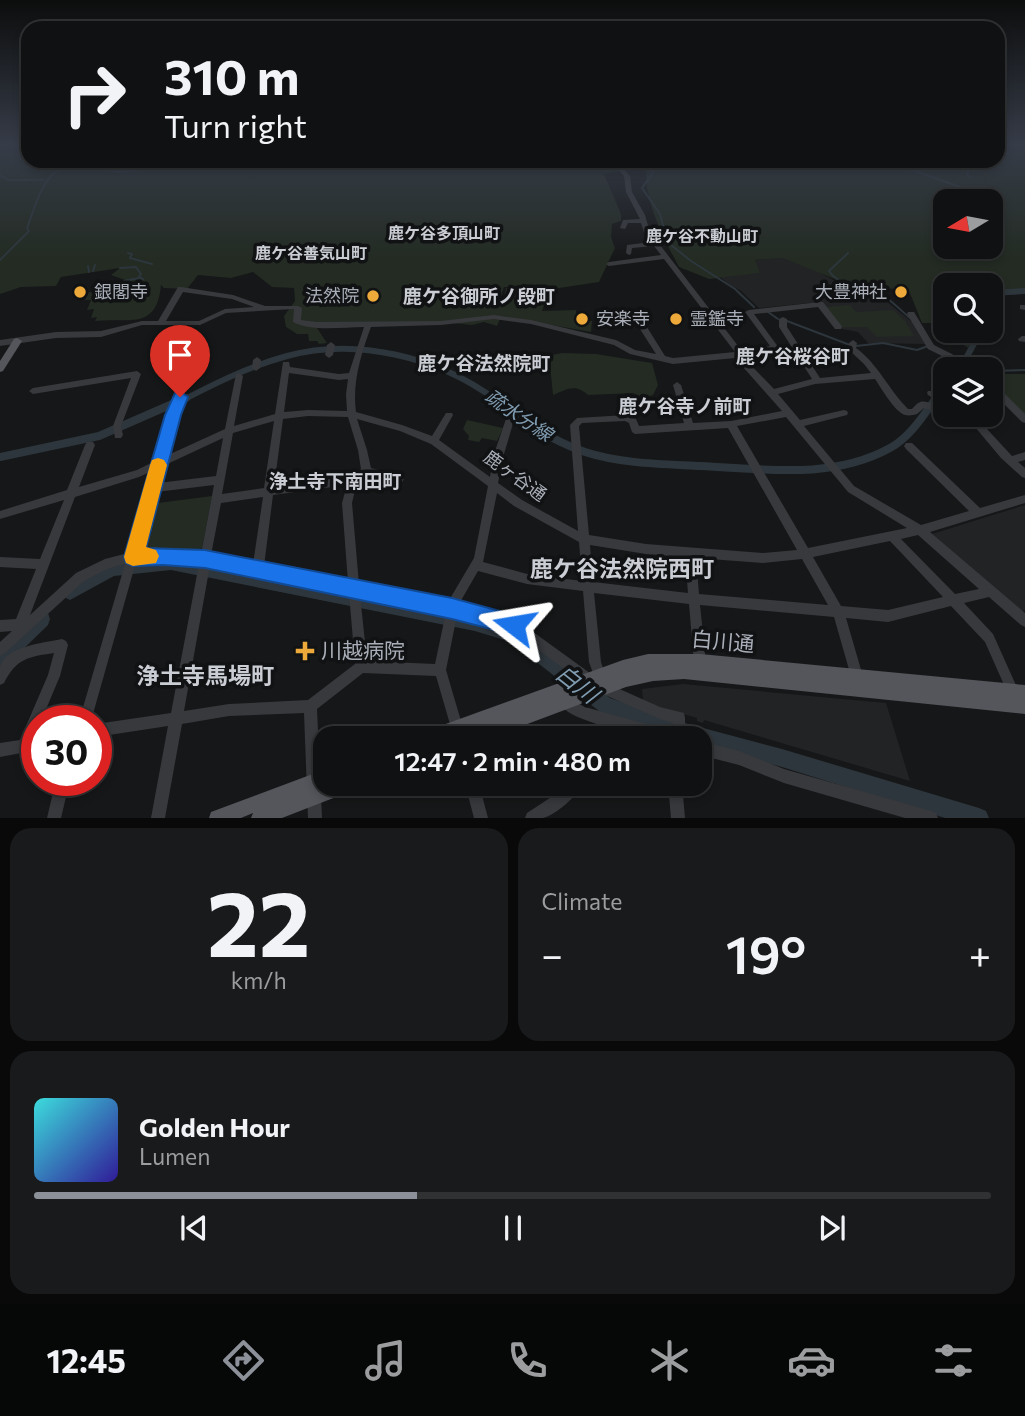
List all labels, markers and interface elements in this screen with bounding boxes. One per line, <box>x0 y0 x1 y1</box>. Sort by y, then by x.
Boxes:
text: 310 m <box>164 45 299 105</box>
icon: right <box>49 49 140 140</box>
text: Turn right <box>164 105 307 145</box>
north arrow <box>933 189 1003 259</box>
map controls <box>933 189 1003 427</box>
district label: 鹿ケ谷多頂山町 <box>388 223 500 242</box>
district label: 鹿ケ谷不動山町 <box>646 226 758 245</box>
district label: 鹿ケ谷善気山町 <box>255 243 367 262</box>
button: search <box>933 273 1003 343</box>
place label: 銀閣寺 <box>94 280 148 302</box>
place label: 大豊神社 <box>815 280 887 302</box>
marker: 銀閣寺 <box>72 284 88 300</box>
place label: 法然院 <box>305 284 359 306</box>
district label: 鹿ケ谷御所ノ段町 <box>403 284 555 307</box>
marker: 大豊神社 <box>893 284 909 300</box>
marker: 法然院 <box>365 288 381 304</box>
place label: 安楽寺 <box>596 307 650 329</box>
place label: 霊鑑寺 <box>690 307 744 329</box>
marker: 安楽寺 <box>574 311 590 327</box>
marker: 霊鑑寺 <box>668 311 684 327</box>
pin <box>150 325 210 397</box>
icon: arrive <box>161 336 199 374</box>
district label: 鹿ケ谷桜谷町 <box>736 344 850 367</box>
district label: 鹿ケ谷法然院町 <box>417 351 551 374</box>
button: layers <box>933 357 1003 427</box>
water label: 疏水分線 <box>481 384 559 446</box>
district label: 鹿ケ谷寺ノ前町 <box>618 394 752 417</box>
street label: 鹿ヶ谷通 <box>480 445 551 505</box>
district label: 浄土寺下南田町 <box>268 469 402 492</box>
district label: 鹿ケ谷法然院西町 <box>530 554 714 582</box>
position arrow <box>477 588 551 662</box>
street label: 白川通 <box>691 625 756 656</box>
place label: 川越病院 <box>321 637 405 662</box>
marker: 川越病院 <box>295 641 315 661</box>
water label: 白川 <box>551 658 607 710</box>
district label: 浄土寺馬場町 <box>136 661 274 689</box>
speed limit sign: 30 <box>21 705 112 796</box>
text: 12:47 · 2 min · 480 m <box>394 745 631 776</box>
text: 22 <box>207 864 311 976</box>
text: Climate <box>542 887 623 915</box>
text: 19° <box>726 921 806 985</box>
text: − <box>542 930 563 977</box>
text: + <box>969 930 991 977</box>
text: km/h <box>231 966 287 994</box>
text: Golden Hour <box>139 1111 290 1142</box>
text: Lumen <box>139 1142 210 1170</box>
icon: previous <box>175 1209 213 1247</box>
icon: pause <box>494 1209 532 1247</box>
icon: next <box>813 1209 851 1247</box>
icon: directions <box>219 1336 268 1385</box>
icon: music <box>361 1336 410 1385</box>
icon: phone <box>503 1336 552 1385</box>
icon: climate <box>645 1336 694 1385</box>
icon: car <box>787 1336 836 1385</box>
icon: filters <box>929 1336 978 1385</box>
text: 12:45 <box>47 1340 126 1380</box>

